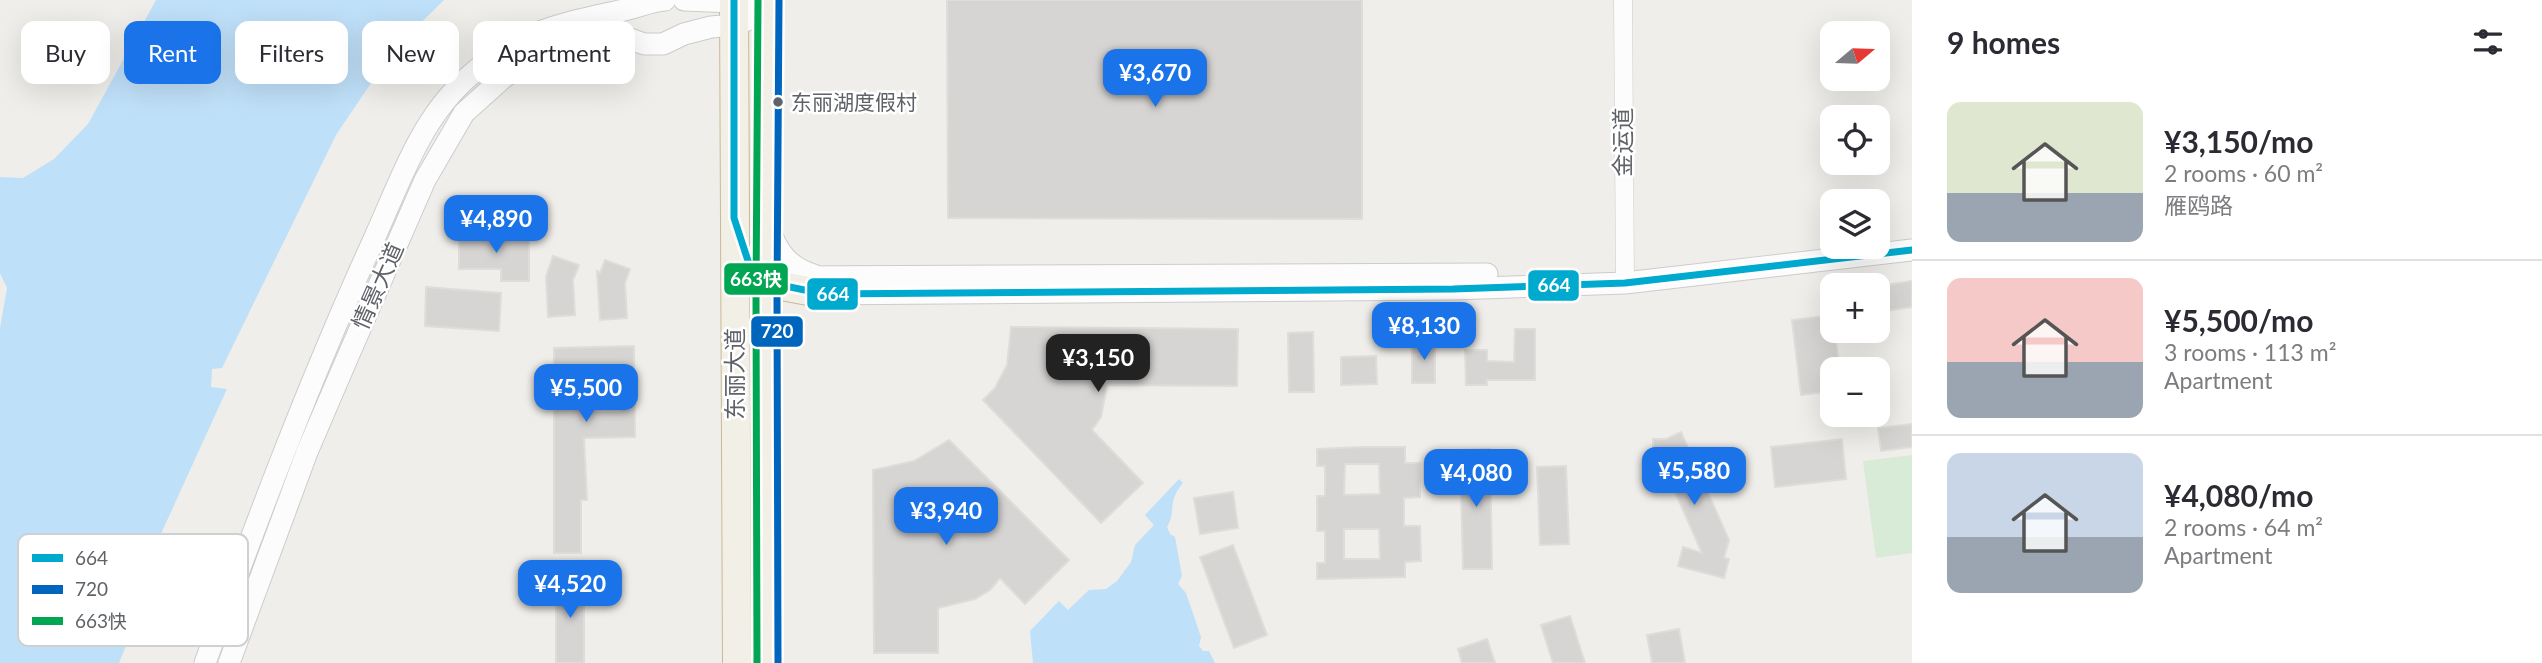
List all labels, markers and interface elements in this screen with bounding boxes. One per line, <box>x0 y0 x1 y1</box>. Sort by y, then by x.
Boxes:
chip: Buy <box>21 21 110 84</box>
chip: Rent <box>124 21 221 84</box>
chip: Filters <box>235 21 348 84</box>
chip: New <box>362 21 459 84</box>
chip: Apartment <box>473 21 635 84</box>
north arrow <box>1820 21 1890 91</box>
map controls <box>1820 21 1890 427</box>
icon: filters <box>2469 23 2507 61</box>
text: 9 homes <box>1947 24 2060 60</box>
pin: ¥3,670 <box>1098 50 1212 109</box>
text: ¥3,670 <box>1119 58 1191 86</box>
place label: 东丽湖度假村 <box>791 89 917 114</box>
marker: 东丽湖度假村 <box>771 95 785 109</box>
button: locate <box>1820 105 1890 175</box>
street label: 金运道 <box>1608 108 1636 177</box>
text: ¥3,150/mo <box>2164 123 2313 159</box>
icon: home <box>2003 130 2087 214</box>
text: 2 rooms · 60 m² <box>2164 159 2323 187</box>
button: layers <box>1820 189 1890 259</box>
text: 雁鸥路 <box>2164 191 2233 219</box>
pin: ¥4,890 <box>439 196 553 255</box>
text: ¥4,890 <box>460 204 532 232</box>
street label: 情景大道 <box>346 238 409 333</box>
line badge: 663快 <box>723 262 789 296</box>
text: 663快 <box>730 267 782 290</box>
line badge: 664 <box>1527 269 1580 302</box>
text: 664 <box>1537 273 1571 296</box>
button: + <box>1820 273 1890 343</box>
line badge: 664 <box>806 277 859 311</box>
text: 664 <box>816 282 850 305</box>
pin: ¥8,130 <box>1367 302 1481 362</box>
text: ¥5,500/mo <box>2164 302 2313 338</box>
icon: home <box>2003 306 2087 390</box>
text: ¥8,130 <box>1388 311 1460 339</box>
line badge: 720 <box>750 315 804 348</box>
text: 720 <box>760 319 794 342</box>
street label: 东丽大道 <box>720 328 748 420</box>
pin: ¥3,150 <box>1041 334 1155 394</box>
text: 3 rooms · 113 m² <box>2164 338 2336 366</box>
text: ¥3,150 <box>1062 343 1134 371</box>
button: − <box>1820 357 1890 427</box>
pin: ¥5,500 <box>529 364 643 424</box>
text: Apartment <box>2164 366 2272 394</box>
text: ¥5,500 <box>550 373 622 401</box>
pin: ¥5,580 <box>1637 448 1751 507</box>
pin: ¥4,080 <box>1419 449 1533 509</box>
text: ¥5,580 <box>1658 456 1730 484</box>
text: ¥4,080 <box>1440 458 1512 486</box>
text: ¥4,080/mo <box>2164 477 2313 513</box>
icon: home <box>2003 481 2087 565</box>
pin: ¥3,940 <box>889 488 1003 547</box>
text: ¥3,940 <box>910 496 982 524</box>
text: 2 rooms · 64 m² <box>2164 513 2323 541</box>
legend <box>18 534 248 646</box>
text: Apartment <box>2164 541 2272 569</box>
text: 664 <box>75 546 108 569</box>
pin: ¥4,520 <box>513 560 627 620</box>
text: ¥4,520 <box>534 569 606 597</box>
text: 720 <box>75 577 108 600</box>
text: 663快 <box>75 609 127 632</box>

